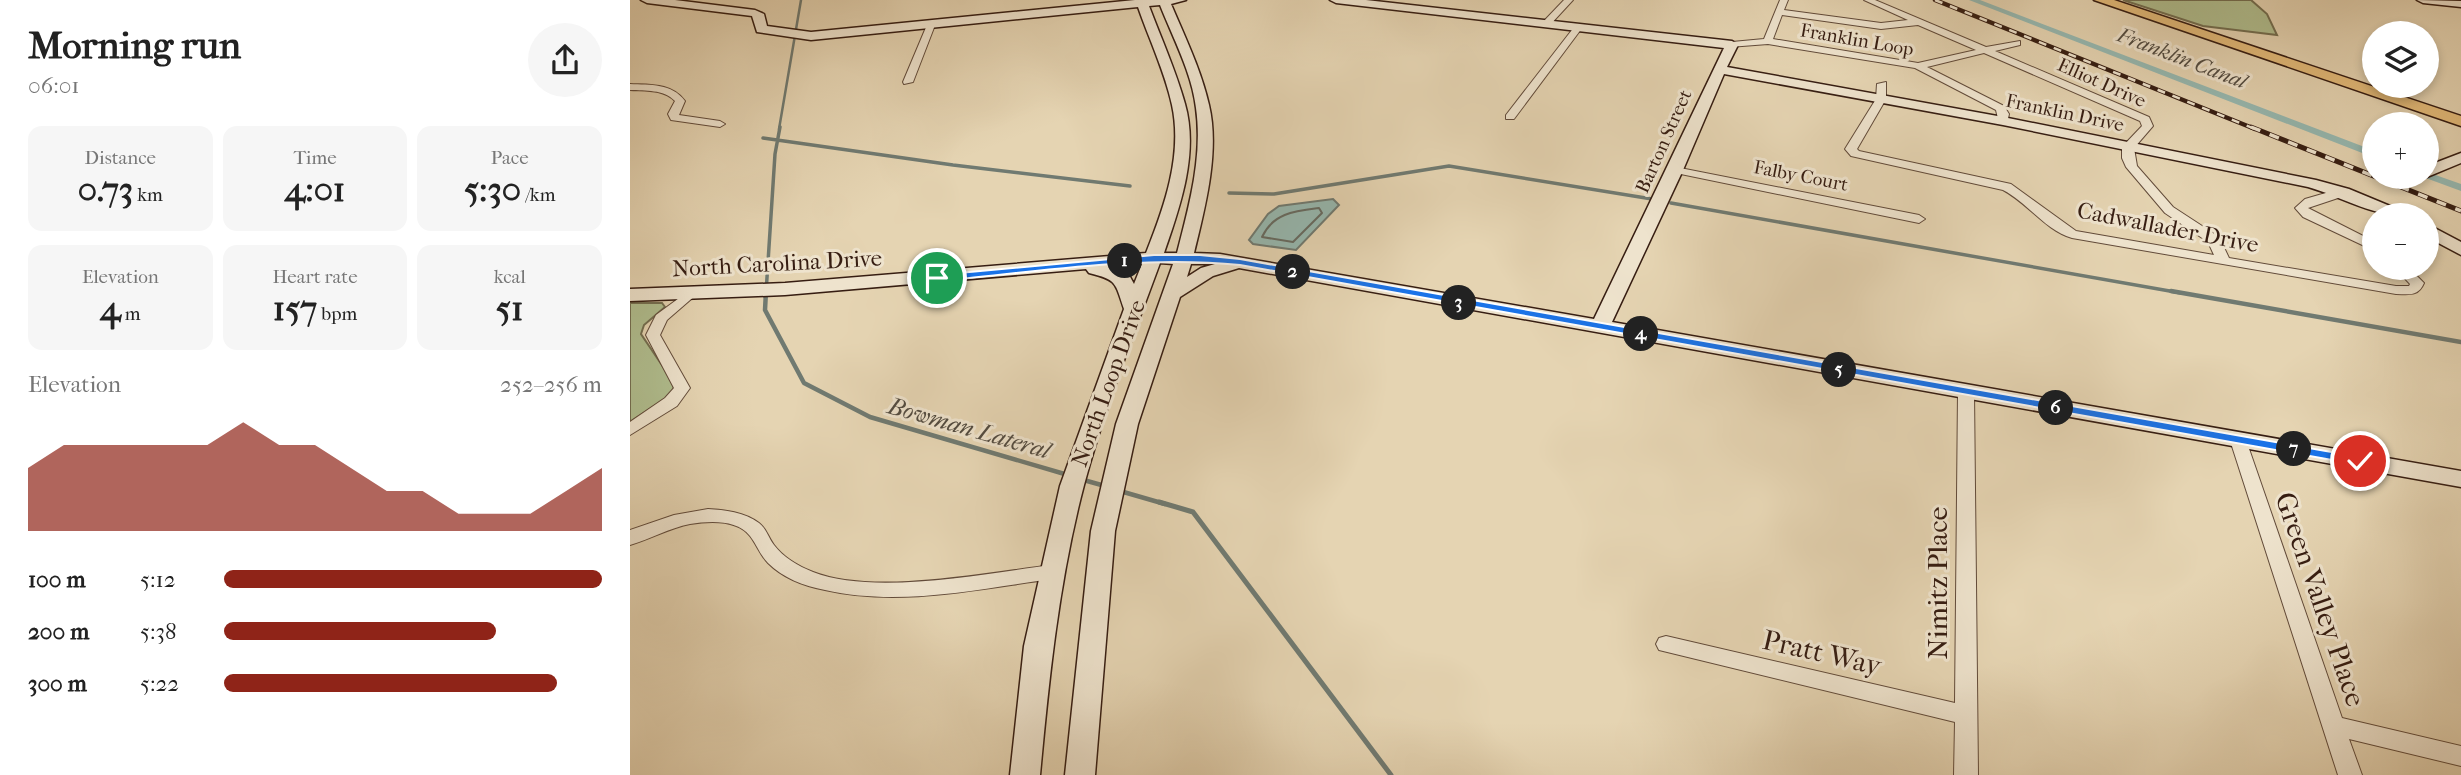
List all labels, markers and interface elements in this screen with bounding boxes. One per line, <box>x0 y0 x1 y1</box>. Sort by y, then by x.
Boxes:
street label: Franklin Loop <box>1798 19 1915 61</box>
map controls <box>2362 21 2439 280</box>
button: layers <box>2362 21 2439 98</box>
water label: Franklin Canal <box>2113 22 2252 95</box>
text: Morning run <box>28 23 241 68</box>
button: share <box>528 23 602 97</box>
street label: Elliot Drive <box>2054 54 2149 112</box>
text: 06:01 <box>28 72 79 99</box>
street label: Barton Street <box>1631 86 1697 197</box>
street label: Franklin Drive <box>2004 90 2126 136</box>
button: + <box>2362 112 2439 189</box>
text: Distance <box>85 147 156 169</box>
text: Time <box>293 147 337 169</box>
text: Pace <box>491 147 529 169</box>
street label: Falby Court <box>1752 156 1850 196</box>
text: 0.73 <box>78 169 133 210</box>
text: 4:01 <box>285 169 345 210</box>
text: 5:30 <box>464 169 521 210</box>
text: km <box>133 184 163 206</box>
text: /km <box>521 184 555 206</box>
street label: Cadwallader Drive <box>2075 197 2261 258</box>
button: − <box>2362 203 2439 280</box>
pin: 1 <box>1107 244 1142 278</box>
street label: North Carolina Drive <box>671 245 883 282</box>
pin <box>907 248 967 308</box>
text: 1 <box>1121 249 1128 271</box>
pin: 2 <box>1276 254 1310 290</box>
icon: arrive <box>918 259 956 297</box>
text: 2 <box>1288 260 1297 282</box>
text: Elevation <box>82 266 159 288</box>
text: Heart rate <box>272 266 358 288</box>
text: kcal <box>494 266 526 288</box>
pin: 3 <box>1442 286 1476 320</box>
text: 4 <box>100 288 121 329</box>
text: 157 <box>273 288 317 329</box>
text: 51 <box>496 288 523 329</box>
text: 3 <box>1455 291 1462 313</box>
street label: North Loop Drive <box>1066 296 1151 470</box>
text: m <box>121 303 141 325</box>
text: bpm <box>317 303 357 325</box>
pin: 4 <box>1623 316 1658 352</box>
text: 4 <box>1635 322 1646 344</box>
pin: 5 <box>1822 352 1856 388</box>
text: 5 <box>1834 358 1843 380</box>
text: Elevation <box>28 371 121 398</box>
text: 252–256 m <box>500 371 602 398</box>
pin: 6 <box>2038 390 2074 426</box>
water label: Bowman Lateral <box>883 391 1056 465</box>
text: 6 <box>2050 396 2061 418</box>
pin <box>2330 431 2390 491</box>
pin: 7 <box>2276 432 2312 466</box>
text: 7 <box>2289 437 2298 459</box>
icon: check <box>2341 442 2379 480</box>
street label: Green Valley Place <box>2268 488 2373 711</box>
street label: Nimitz Place <box>1921 506 1954 659</box>
text: 100 m <box>28 566 86 593</box>
text: 5:12 <box>140 566 176 593</box>
text: 200 m <box>28 618 89 645</box>
text: 5:38 <box>140 618 177 645</box>
street label: Pratt Way <box>1759 623 1885 682</box>
text: 300 m <box>28 670 87 697</box>
text: 5:22 <box>140 670 179 697</box>

